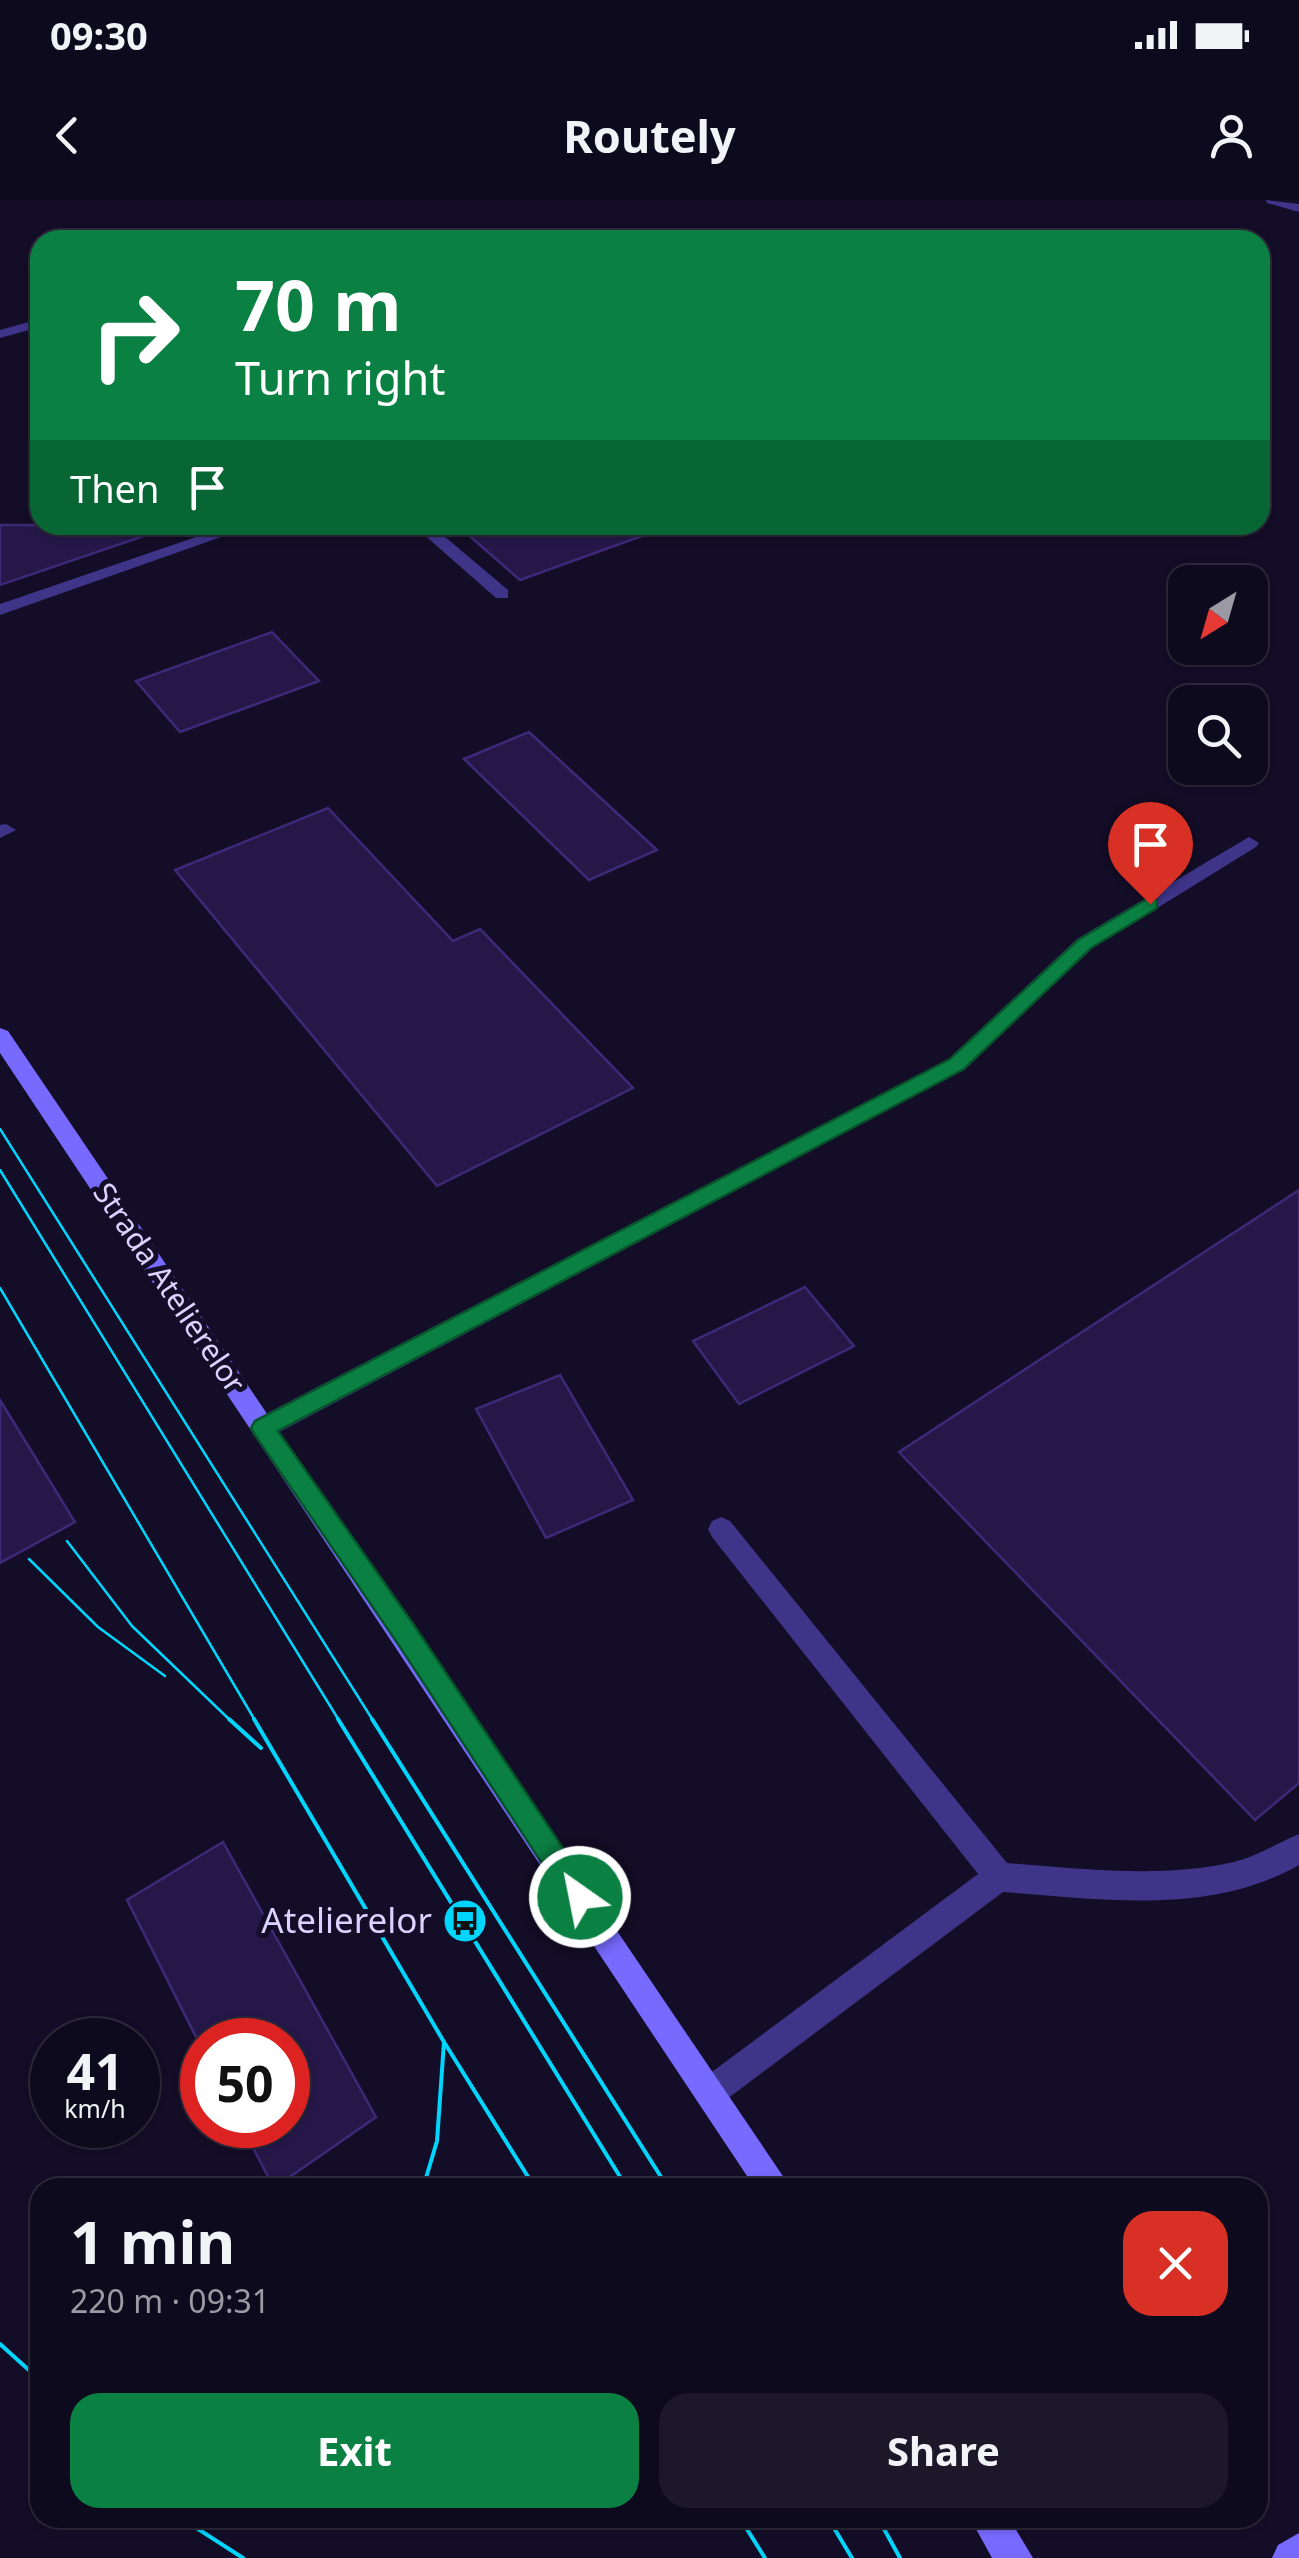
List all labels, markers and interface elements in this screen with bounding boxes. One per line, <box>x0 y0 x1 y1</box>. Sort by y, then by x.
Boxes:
text: 09:30 <box>50 9 148 61</box>
text: Routely <box>563 105 736 166</box>
icon: back <box>40 108 95 163</box>
icon: person <box>1204 108 1259 163</box>
text: 70 m <box>235 256 402 352</box>
icon: right <box>70 270 200 400</box>
text: Turn right <box>235 347 446 408</box>
icon: arrive <box>180 460 235 515</box>
text: Then <box>70 462 160 514</box>
north arrow <box>1168 565 1268 665</box>
map controls <box>1168 565 1268 785</box>
button: search <box>1168 685 1268 785</box>
pin <box>1108 802 1193 905</box>
icon: arrive <box>1123 817 1178 872</box>
street label: Strada Atelierelor <box>85 1174 256 1400</box>
position arrow <box>528 1845 632 1949</box>
place label: Atelierelor <box>261 1896 432 1943</box>
bus stop icon: Atelierelor <box>442 1898 488 1944</box>
speed limit sign: 50 <box>180 2018 310 2148</box>
text: 41 <box>66 2037 124 2105</box>
text: km/h <box>64 2091 126 2125</box>
text: 1 min <box>70 2200 235 2282</box>
button: close <box>1123 2211 1228 2316</box>
text: 220 m · 09:31 <box>70 2279 270 2322</box>
button: Exit <box>70 2393 639 2508</box>
button: Share <box>659 2393 1228 2508</box>

